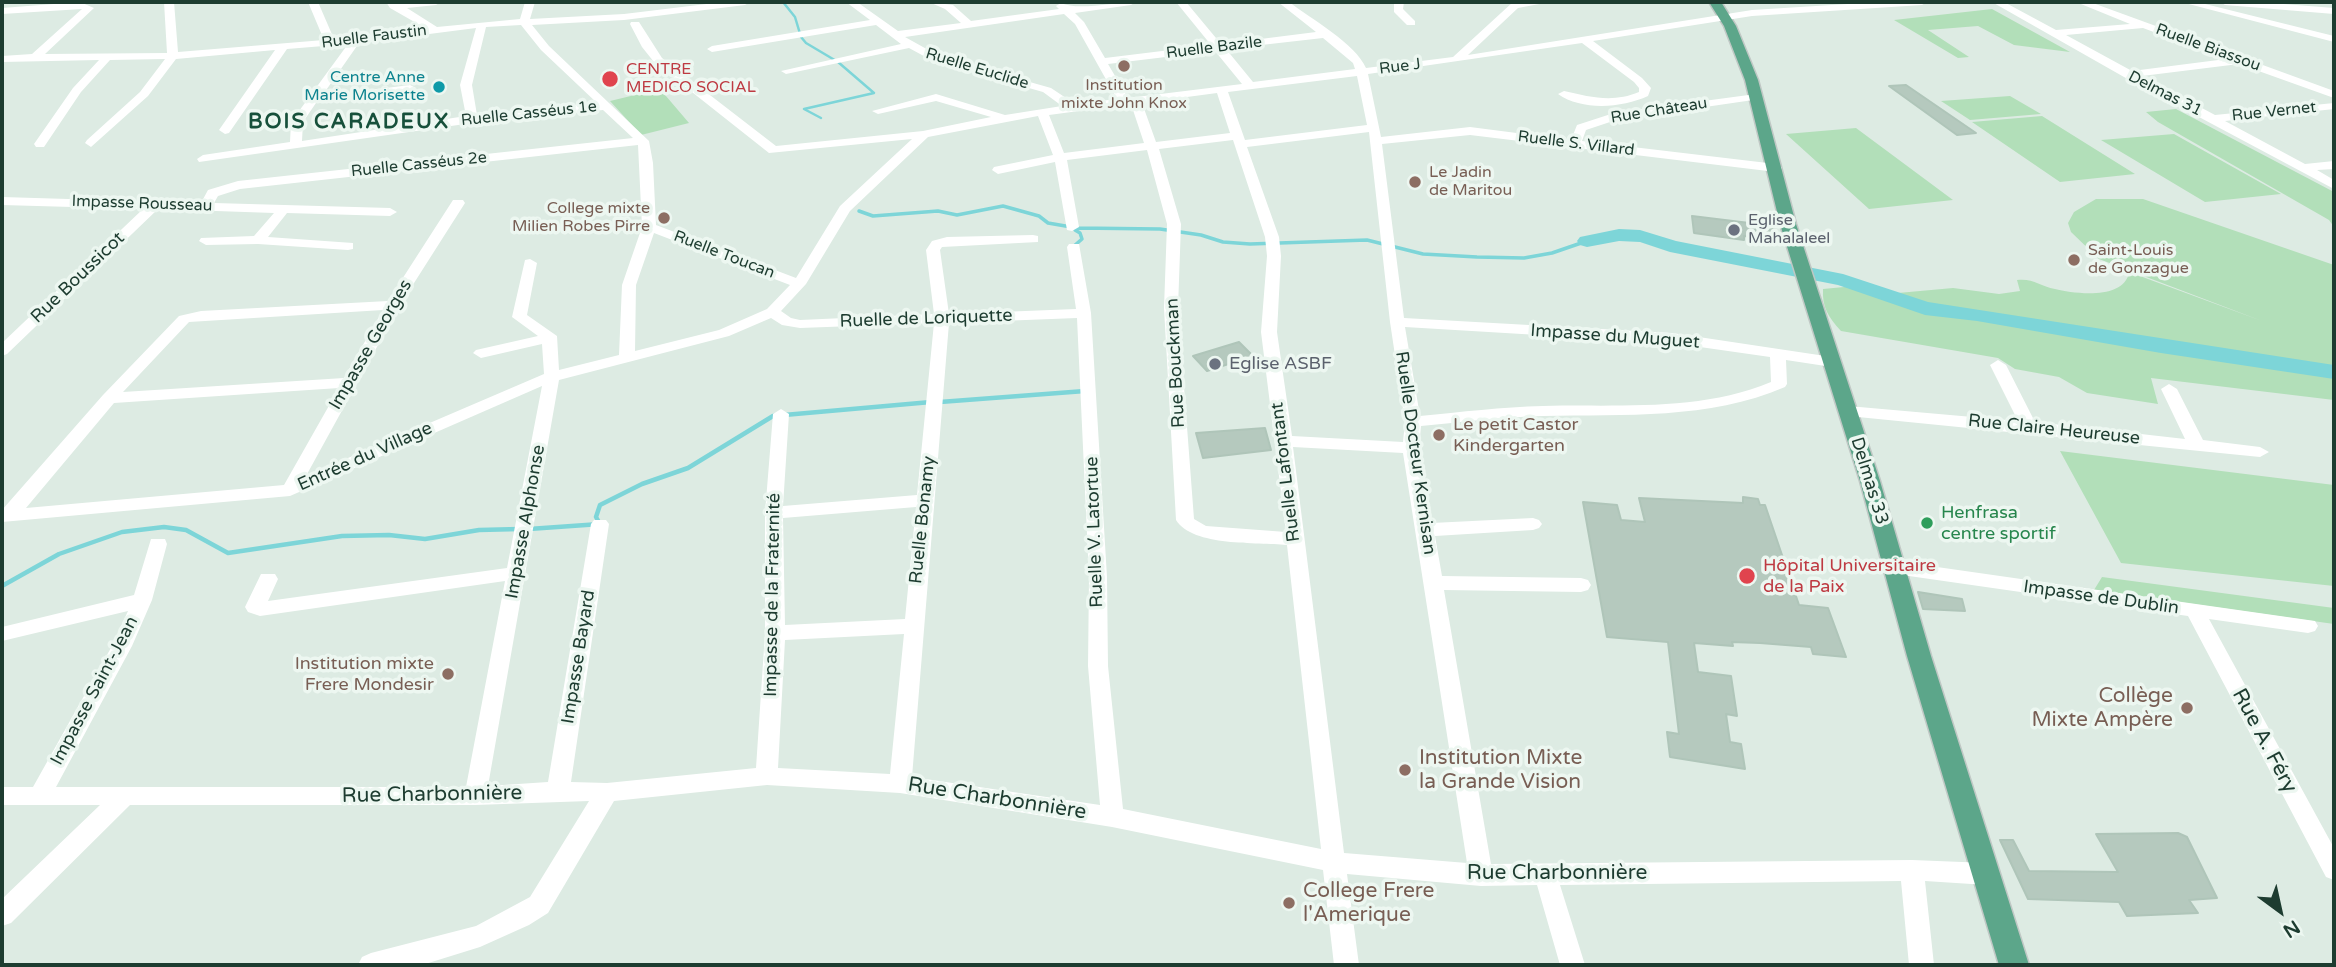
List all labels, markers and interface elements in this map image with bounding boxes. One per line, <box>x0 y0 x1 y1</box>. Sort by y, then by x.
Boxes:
street label: Ruelle Biassou <box>2153 20 2263 76</box>
street label: Ruelle Faustin <box>320 21 428 53</box>
street label: Ruelle Bazile <box>1165 33 1263 63</box>
street label: Ruelle Euclide <box>923 44 1031 94</box>
street label: Rue J <box>1378 55 1422 79</box>
marker: Institution mixte John Knox <box>1116 58 1132 74</box>
place label: CENTRE MEDICO SOCIAL <box>626 60 756 98</box>
street label: Delmas 31 <box>2125 67 2205 121</box>
place label: Centre Anne Marie Morisette <box>304 68 425 106</box>
marker: CENTRE MEDICO SOCIAL <box>600 69 620 89</box>
place label: Institution mixte John Knox <box>1061 76 1187 114</box>
marker: Centre Anne Marie Morisette <box>431 79 447 95</box>
street label: Rue Château <box>1609 94 1709 128</box>
street label: Ruelle Casséus 1e <box>460 97 598 131</box>
street label: Rue Vernet <box>2231 98 2317 126</box>
district label: BOIS CARADEUX <box>250 109 448 135</box>
street label: Ruelle S. Villard <box>1517 127 1635 161</box>
street label: Ruelle Casséus 2e <box>350 148 488 182</box>
place label: Le Jadin de Maritou <box>1429 163 1512 201</box>
marker: Le Jadin de Maritou <box>1407 174 1423 190</box>
street label: Impasse Rousseau <box>71 192 213 216</box>
place label: College mixte Milien Robes Pirre <box>512 199 650 237</box>
marker: College mixte Milien Robes Pirre <box>656 210 672 226</box>
place label: Eglise Mahalaleel <box>1748 211 1830 249</box>
marker: Eglise Mahalaleel <box>1726 222 1742 238</box>
street label: Ruelle Toucan <box>671 227 777 283</box>
street label: Rue Boussicot <box>27 228 129 328</box>
place label: Saint-Louis de Gonzague <box>2088 241 2189 279</box>
marker: Saint-Louis de Gonzague <box>2066 252 2082 268</box>
street label: Impasse Georges <box>325 276 417 414</box>
street label: Rue Bouckman <box>1162 298 1190 428</box>
street label: Ruelle de Loriquette <box>839 305 1013 333</box>
street label: Impasse du Muguet <box>1530 320 1700 354</box>
street label: Ruelle Docteur Kernisan <box>1390 350 1440 556</box>
place label: Eglise ASBF <box>1229 353 1332 375</box>
marker: Eglise ASBF <box>1207 356 1223 372</box>
street label: Ruelle Lafontant <box>1267 401 1305 543</box>
street label: Rue Claire Heureuse <box>1967 410 2141 450</box>
place label: Le petit Castor Kindergarten <box>1453 414 1578 457</box>
street label: Entrée du Village <box>294 418 436 496</box>
marker: Le petit Castor Kindergarten <box>1431 427 1447 443</box>
street label: Delmas 33 <box>1845 435 1893 527</box>
street label: Impasse Alphonse <box>502 443 550 601</box>
street label: Ruelle Bonamy <box>906 455 940 585</box>
street label: Ruelle V. Latortue <box>1082 456 1108 608</box>
street label: Impasse de la Fraternité <box>760 493 786 697</box>
place label: Henfrasa centre sportif <box>1941 502 2056 544</box>
marker: Henfrasa centre sportif <box>1919 515 1935 531</box>
place label: Hôpital Universitaire de la Paix <box>1763 555 1936 598</box>
marker: Hôpital Universitaire de la Paix <box>1737 566 1757 586</box>
street label: Impasse de Dublin <box>2022 576 2180 620</box>
street label: Impasse Bayard <box>558 589 600 725</box>
street label: Impasse Saint-Jean <box>47 613 143 769</box>
place label: Institution mixte Frere Mondesir <box>295 653 434 696</box>
marker: Institution mixte Frere Mondesir <box>440 666 456 682</box>
place label: Collège Mixte Ampère <box>2032 683 2173 733</box>
street label: Rue A. Féry <box>2226 684 2302 798</box>
marker: Collège Mixte Ampère <box>2179 700 2195 716</box>
place label: Institution Mixte la Grande Vision <box>1419 745 1582 795</box>
marker: Institution Mixte la Grande Vision <box>1397 762 1413 778</box>
street label: Rue Charbonnière <box>906 772 1088 826</box>
street label: Rue Charbonnière <box>341 781 523 809</box>
street label: Rue Charbonnière <box>1467 860 1647 886</box>
north arrow <box>2245 876 2315 946</box>
place label: College Frere l'Amerique <box>1303 878 1434 928</box>
marker: College Frere l'Amerique <box>1281 895 1297 911</box>
text: N <box>2279 915 2304 942</box>

